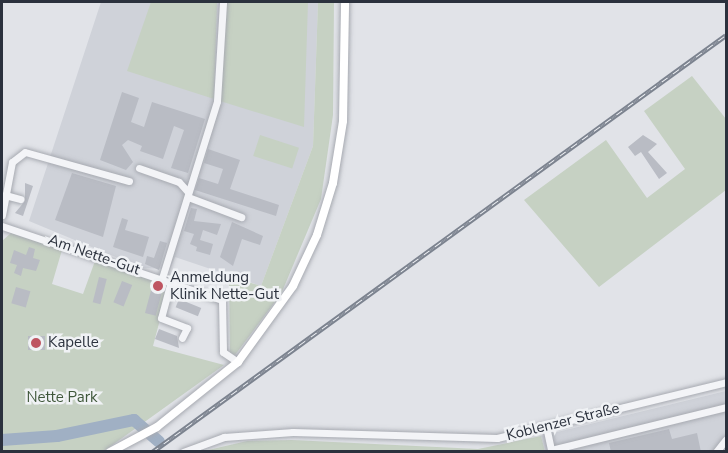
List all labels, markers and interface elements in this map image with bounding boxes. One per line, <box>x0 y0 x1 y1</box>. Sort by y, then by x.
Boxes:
street label: Am Nette-Gut <box>46 231 142 279</box>
place label: Anmeldung Klinik Nette-Gut <box>170 268 279 303</box>
marker: Anmeldung Klinik Nette-Gut <box>151 279 165 293</box>
place label: Kapelle <box>48 334 99 352</box>
marker: Kapelle <box>29 336 43 350</box>
park label: Nette Park <box>26 389 98 407</box>
street label: Koblenzer Straße <box>505 399 621 445</box>

